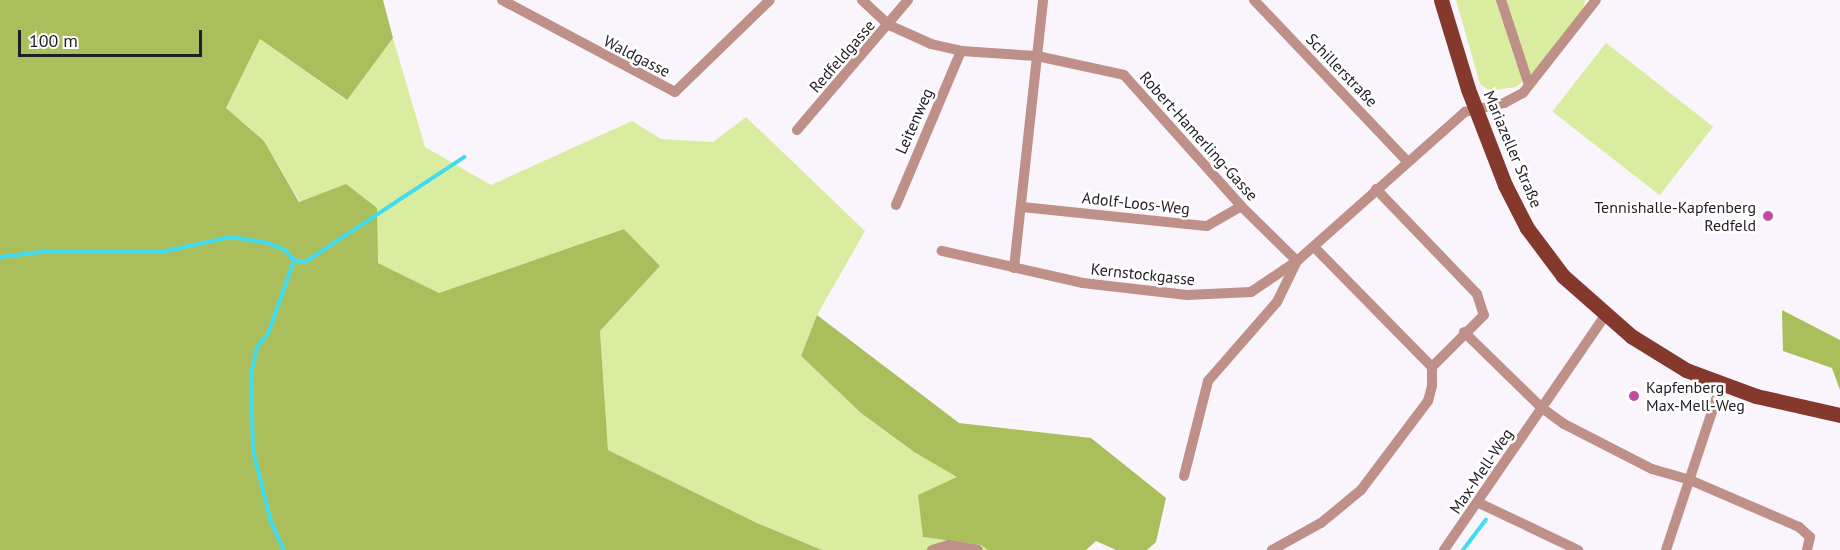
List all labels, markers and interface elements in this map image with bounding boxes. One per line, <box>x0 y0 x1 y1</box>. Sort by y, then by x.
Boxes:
street label: Redfeldgasse <box>805 16 879 96</box>
scale bar <box>21 18 206 56</box>
text: 100 m <box>29 29 78 52</box>
street label: Schillerstraße <box>1302 29 1382 111</box>
street label: Waldgasse <box>601 31 673 81</box>
street label: Robert-Hamerling-Gasse <box>1136 67 1262 205</box>
street label: Leitenweg <box>891 85 937 157</box>
street label: Mariazeller Straße <box>1480 88 1546 210</box>
street label: Adolf-Loos-Weg <box>1081 188 1191 218</box>
place label: Tennishalle-Kapfenberg Redfeld <box>1594 197 1756 235</box>
marker: Tennishalle-Kapfenberg Redfeld <box>1761 209 1775 223</box>
street label: Kernstockgasse <box>1090 259 1196 289</box>
place label: Kapfenberg Max-Mell-Weg <box>1646 377 1745 415</box>
marker: Kapfenberg Max-Mell-Weg <box>1627 389 1641 403</box>
street label: Max-Mell-Weg <box>1445 425 1517 517</box>

